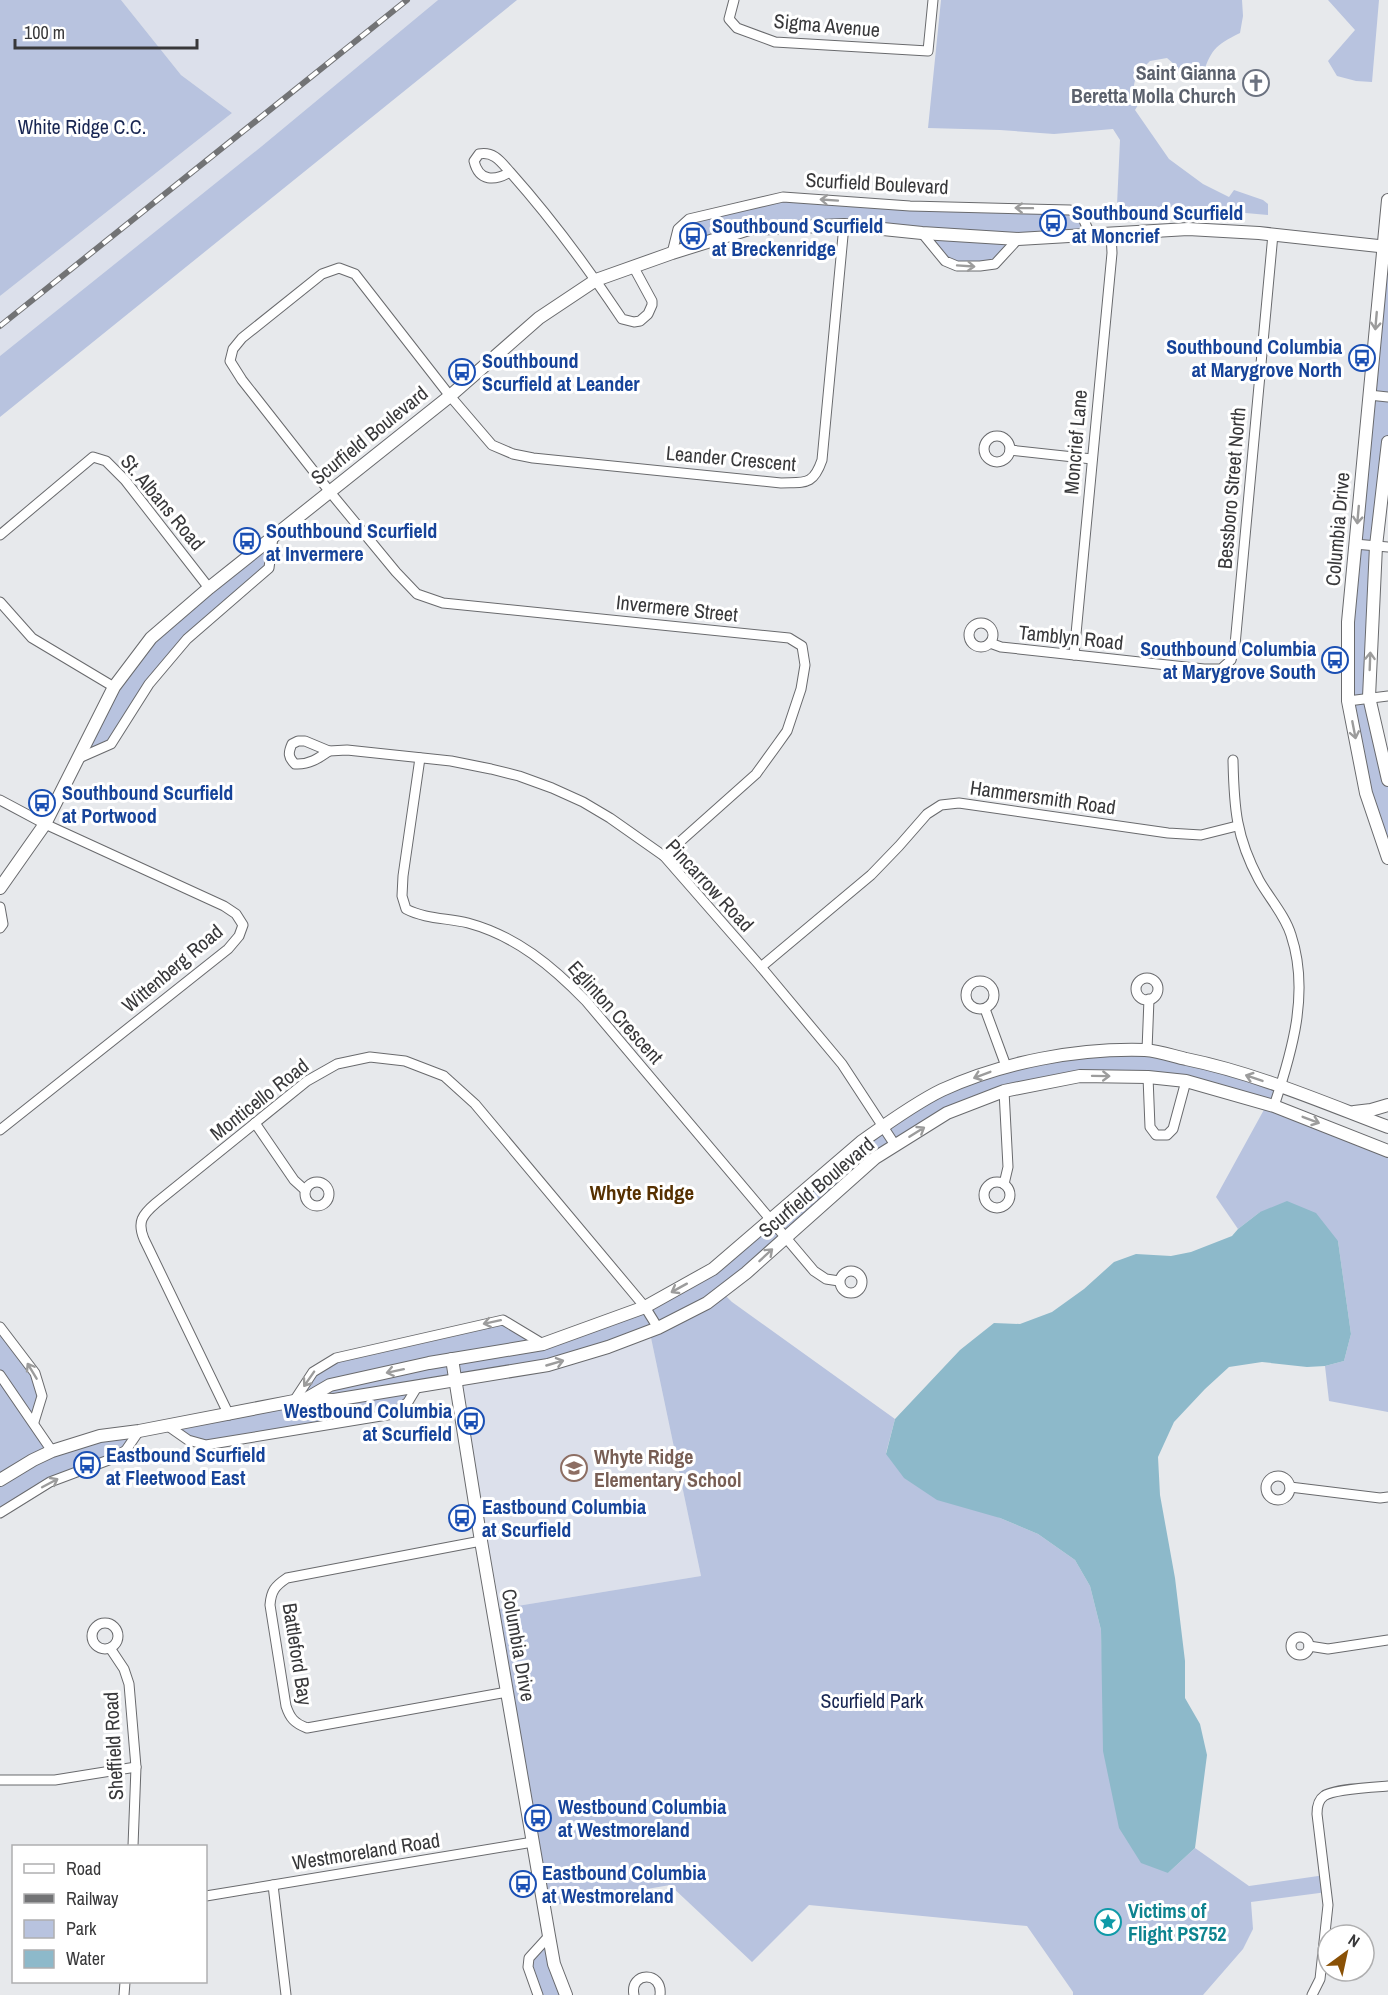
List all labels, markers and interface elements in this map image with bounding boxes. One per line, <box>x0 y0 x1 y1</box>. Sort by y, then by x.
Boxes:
street label: Sigma Avenue <box>773 7 881 43</box>
scale bar <box>15 12 196 50</box>
text: 100 m <box>24 20 65 45</box>
place label: Saint Gianna Beretta Molla Church <box>1071 59 1236 109</box>
church icon: Saint Gianna Beretta Molla Church <box>1241 68 1271 98</box>
park label: White Ridge C.C. <box>18 113 146 140</box>
street label: Scurfield Boulevard <box>805 166 949 200</box>
one-way arrow <box>820 195 840 206</box>
place label: Southbound Scurfield at Moncrief <box>1072 199 1243 249</box>
one-way arrow <box>1014 203 1034 214</box>
bus stop icon: Southbound Scurfield at Moncrief <box>1038 208 1068 238</box>
place label: Southbound Scurfield at Breckenridge <box>712 212 883 262</box>
bus stop icon: Southbound Scurfield at Breckenridge <box>678 221 708 251</box>
one-way arrow <box>955 260 975 271</box>
one-way arrow <box>1370 310 1381 330</box>
place label: Southbound Columbia at Marygrove North <box>1166 333 1342 383</box>
bus stop icon: Southbound Columbia at Marygrove North <box>1347 343 1377 373</box>
place label: Southbound Scurfield at Leander <box>482 347 640 397</box>
bus stop icon: Southbound Scurfield at Leander <box>447 357 477 387</box>
street label: Scurfield Boulevard <box>305 379 433 491</box>
street label: Moncrief Lane <box>1057 389 1093 495</box>
street label: Bessboro Street North <box>1210 406 1252 570</box>
street label: Leander Crescent <box>665 439 798 477</box>
street label: St. Albans Road <box>115 448 211 556</box>
street label: Columbia Drive <box>1319 471 1355 587</box>
one-way arrow <box>1352 504 1363 524</box>
place label: Southbound Scurfield at Invermere <box>266 517 437 567</box>
bus stop icon: Southbound Scurfield at Invermere <box>232 526 262 556</box>
street label: Invermere Street <box>615 588 740 628</box>
street label: Tamblyn Road <box>1017 618 1125 656</box>
place label: Southbound Columbia at Marygrove South <box>1140 635 1316 685</box>
bus stop icon: Southbound Columbia at Marygrove South <box>1320 645 1350 675</box>
one-way arrow <box>1364 652 1375 672</box>
one-way arrow <box>1349 720 1360 739</box>
street label: Hammersmith Road <box>968 773 1118 821</box>
place label: Southbound Scurfield at Portwood <box>62 779 233 829</box>
bus stop icon: Southbound Scurfield at Portwood <box>27 788 57 818</box>
street label: Pincarrow Road <box>660 833 760 937</box>
street label: Wittenberg Road <box>116 918 228 1018</box>
street label: Eglinton Crescent <box>562 955 670 1070</box>
street label: Monticello Road <box>204 1052 314 1146</box>
one-way arrow <box>1091 1070 1111 1082</box>
one-way arrow <box>973 1071 992 1082</box>
one-way arrow <box>1245 1072 1264 1083</box>
one-way arrow <box>1301 1116 1320 1127</box>
one-way arrow <box>908 1125 925 1137</box>
street label: Scurfield Boulevard <box>753 1131 879 1243</box>
district label: Whyte Ridge <box>590 1178 694 1207</box>
one-way arrow <box>759 1247 774 1262</box>
one-way arrow <box>671 1282 688 1294</box>
one-way arrow <box>483 1317 502 1329</box>
one-way arrow <box>545 1357 564 1368</box>
one-way arrow <box>26 1363 38 1380</box>
one-way arrow <box>385 1366 405 1377</box>
one-way arrow <box>303 1371 315 1387</box>
place label: Westbound Columbia at Scurfield <box>284 1397 452 1447</box>
bus stop icon: Westbound Columbia at Scurfield <box>456 1406 486 1436</box>
place label: Eastbound Scurfield at Fleetwood East <box>106 1441 265 1491</box>
place label: Whyte Ridge Elementary School <box>594 1443 742 1493</box>
bus stop icon: Eastbound Scurfield at Fleetwood East <box>72 1450 102 1480</box>
school or university icon: Whyte Ridge Elementary School <box>559 1453 589 1483</box>
one-way arrow <box>41 1477 58 1489</box>
place label: Eastbound Columbia at Scurfield <box>482 1493 646 1543</box>
bus stop icon: Eastbound Columbia at Scurfield <box>447 1503 477 1533</box>
street label: Columbia Drive <box>496 1587 542 1703</box>
street label: Battleford Bay <box>277 1601 320 1708</box>
park label: Scurfield Park <box>821 1687 924 1714</box>
street label: Sheffield Road <box>97 1691 129 1801</box>
place label: Westbound Columbia at Westmoreland <box>558 1793 726 1843</box>
bus stop icon: Westbound Columbia at Westmoreland <box>523 1803 553 1833</box>
street label: Westmoreland Road <box>290 1826 442 1876</box>
legend <box>12 1845 207 1983</box>
text: Road <box>66 1856 101 1881</box>
place label: Eastbound Columbia at Westmoreland <box>542 1859 706 1909</box>
bus stop icon: Eastbound Columbia at Westmoreland <box>508 1869 538 1899</box>
text: Railway <box>66 1886 119 1911</box>
place label: Victims of Flight PS752 <box>1128 1897 1226 1947</box>
place icon: Victims of Flight PS752 <box>1093 1907 1123 1937</box>
text: Park <box>66 1916 97 1941</box>
north arrow <box>1316 1923 1376 1983</box>
text: N <box>1344 1929 1364 1952</box>
text: Water <box>66 1946 105 1971</box>

